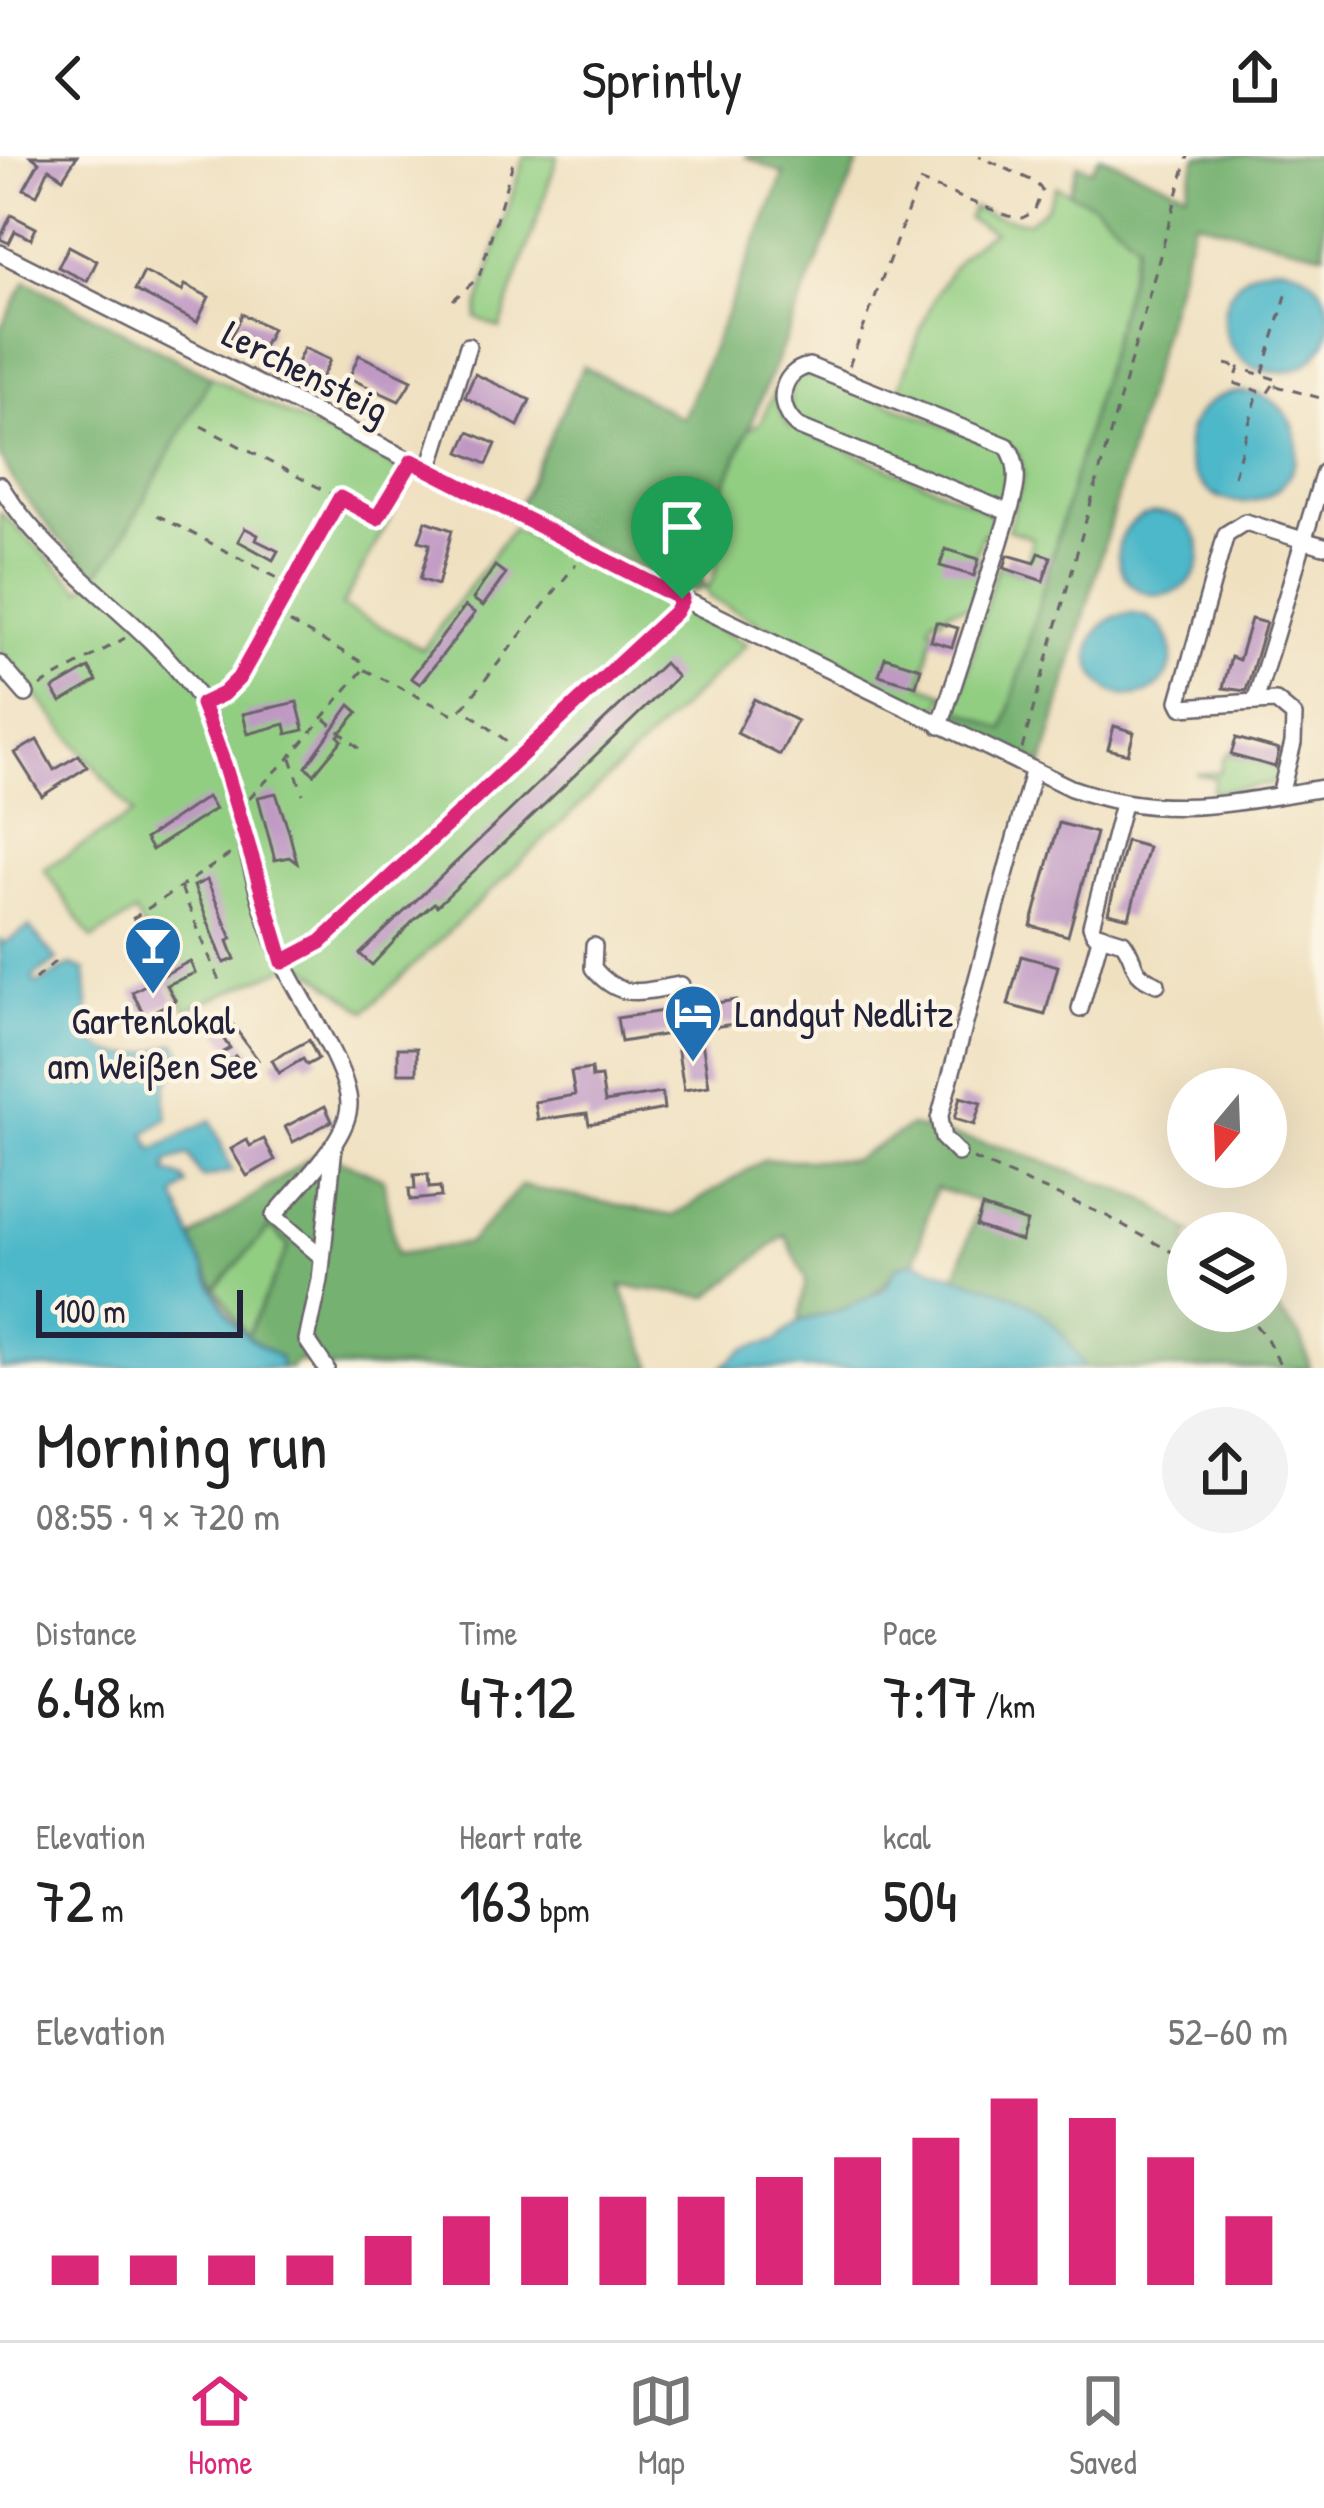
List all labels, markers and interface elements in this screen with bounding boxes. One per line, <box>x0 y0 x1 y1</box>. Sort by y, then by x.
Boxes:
text: Sprintly <box>582 42 742 115</box>
icon: back <box>36 45 102 111</box>
icon: share <box>1222 45 1288 111</box>
street label: Lerchensteig <box>214 306 398 435</box>
pin <box>631 476 733 599</box>
icon: arrive <box>649 494 715 560</box>
bar icon: Gartenlokal am Weißen See <box>122 914 184 996</box>
hotel icon: Landgut Nedlitz <box>662 982 724 1064</box>
place label: Landgut Nedlitz <box>735 986 954 1039</box>
place label: Gartenlokal am Weißen See <box>48 993 258 1091</box>
north arrow <box>1167 1068 1287 1188</box>
map controls <box>1167 1068 1287 1332</box>
button: layers <box>1167 1212 1287 1332</box>
scale bar <box>36 1284 243 1337</box>
text: 100 m <box>54 1289 126 1333</box>
text: Morning run <box>36 1399 328 1489</box>
button: share <box>1162 1407 1288 1533</box>
text: 08:55 · 9 × 720 m <box>36 1489 280 1542</box>
text: Distance <box>36 1611 137 1655</box>
text: Time <box>459 1611 518 1655</box>
text: Pace <box>883 1611 937 1655</box>
text: 6.48 <box>36 1655 121 1737</box>
text: 47:12 <box>459 1655 575 1737</box>
text: 7:17 <box>883 1655 978 1737</box>
text: km <box>121 1684 165 1728</box>
text: /km <box>978 1684 1035 1728</box>
text: Elevation <box>36 1815 146 1859</box>
text: Heart rate <box>459 1815 583 1859</box>
text: kcal <box>883 1815 931 1859</box>
text: 72 <box>36 1859 94 1941</box>
text: 163 <box>459 1859 532 1941</box>
text: 504 <box>883 1859 957 1941</box>
text: m <box>94 1888 124 1932</box>
text: bpm <box>532 1888 590 1932</box>
text: Elevation <box>36 2004 166 2057</box>
text: 52–60 m <box>1168 2004 1288 2057</box>
tab: Home <box>187 2368 253 2484</box>
tab: Map <box>628 2368 694 2484</box>
tab: Saved <box>1069 2368 1137 2484</box>

